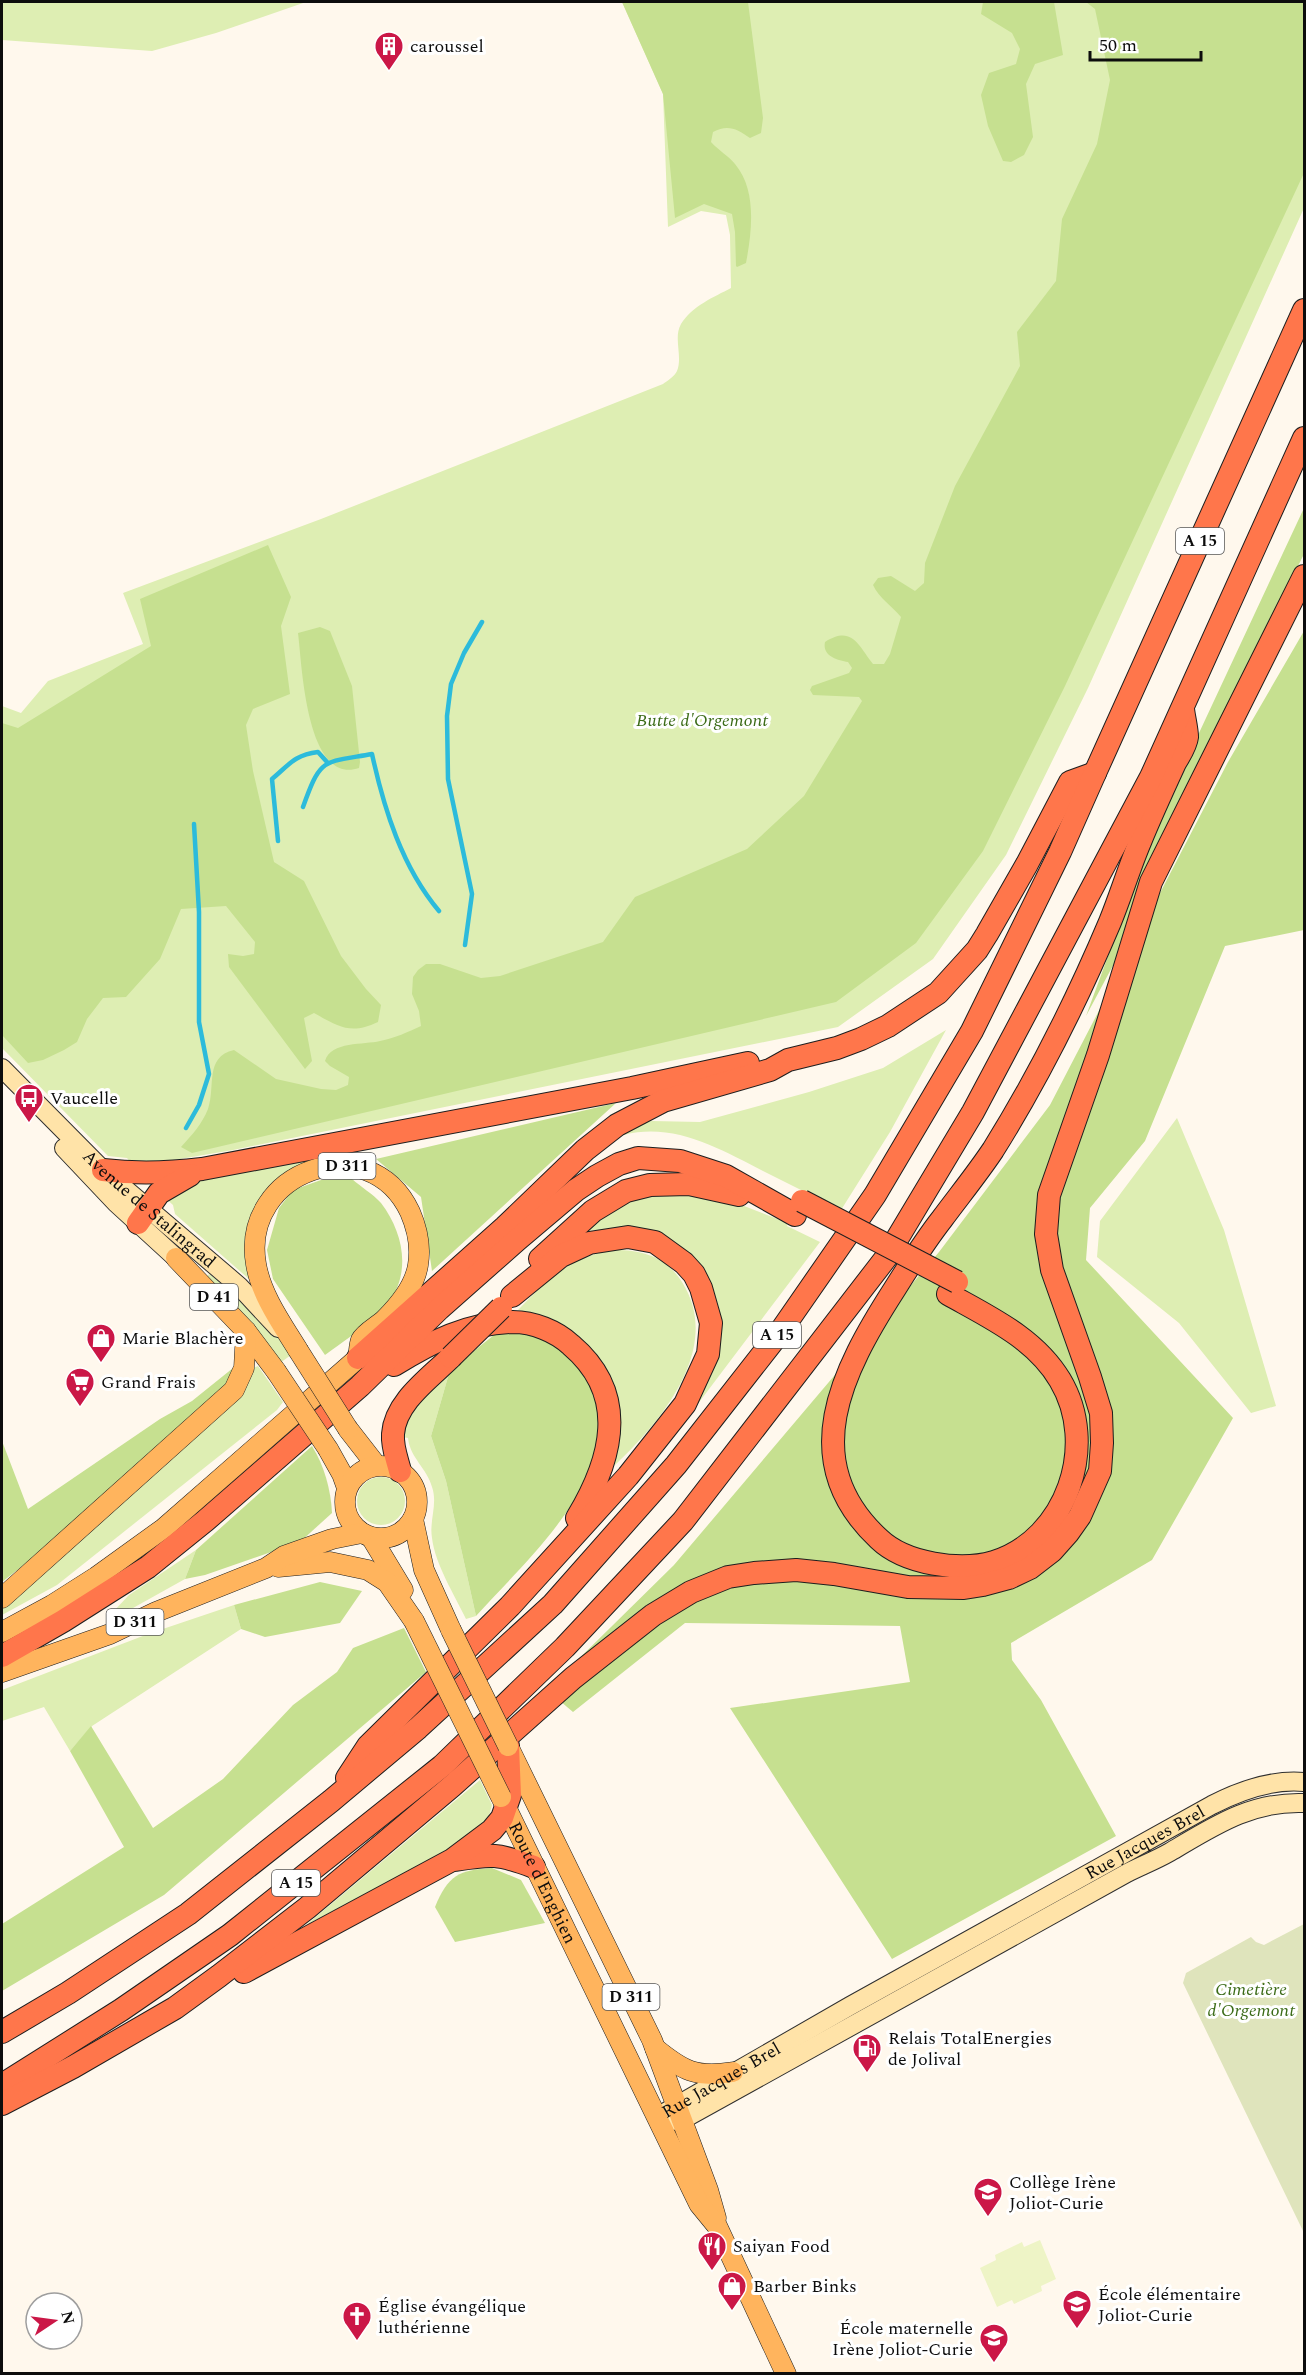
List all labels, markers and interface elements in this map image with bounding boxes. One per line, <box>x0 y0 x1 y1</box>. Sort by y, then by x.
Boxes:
scale bar <box>1090 24 1201 62</box>
building icon: caroussel <box>373 30 405 72</box>
text: 50 m <box>1099 32 1137 59</box>
place label: caroussel <box>410 33 484 60</box>
road number: A 15 <box>1176 528 1224 554</box>
park label: Butte d'Orgemont <box>636 707 768 734</box>
bus stop icon: Vaucelle <box>13 1082 45 1124</box>
place label: Vaucelle <box>50 1085 118 1112</box>
street label: Avenue de Stalingrad <box>76 1143 222 1274</box>
road number: D 311 <box>318 1153 376 1179</box>
road number: D 41 <box>190 1284 238 1310</box>
shop icon: Marie Blachère <box>85 1322 117 1364</box>
road number: A 15 <box>753 1322 801 1348</box>
place label: Marie Blachère <box>122 1325 243 1352</box>
supermarket icon: Grand Frais <box>64 1366 96 1408</box>
place label: Grand Frais <box>101 1369 196 1396</box>
road number: D 311 <box>106 1609 164 1635</box>
street label: Rue Jacques Brel <box>1080 1798 1210 1886</box>
street label: Route d'Enghien <box>501 1817 584 1948</box>
road number: A 15 <box>272 1870 320 1896</box>
park label: Cimetière d'Orgemont <box>1207 1976 1295 2024</box>
road number: D 311 <box>602 1984 660 2010</box>
place label: Relais TotalEnergies de Jolival <box>888 2025 1052 2073</box>
fuel station icon: Relais TotalEnergies de Jolival <box>851 2032 883 2074</box>
street label: Rue Jacques Brel <box>657 2035 786 2125</box>
place label: Collège Irène Joliot-Curie <box>1009 2169 1116 2217</box>
school or university icon: Collège Irène Joliot-Curie <box>972 2176 1004 2218</box>
restaurant icon: Saiyan Food <box>696 2230 728 2272</box>
place label: Saiyan Food <box>733 2233 830 2260</box>
shop icon: Barber Binks <box>716 2270 748 2312</box>
place label: Barber Binks <box>753 2273 857 2300</box>
place label: École élémentaire Joliot-Curie <box>1098 2281 1241 2329</box>
school or university icon: École élémentaire Joliot-Curie <box>1061 2288 1093 2330</box>
north arrow <box>24 2291 84 2351</box>
place label: Église évangélique luthérienne <box>378 2293 526 2341</box>
church icon: Église évangélique luthérienne <box>341 2300 373 2342</box>
text: N <box>54 2309 81 2327</box>
place label: École maternelle Irène Joliot-Curie <box>832 2315 973 2363</box>
school or university icon: École maternelle Irène Joliot-Curie <box>978 2322 1010 2364</box>

